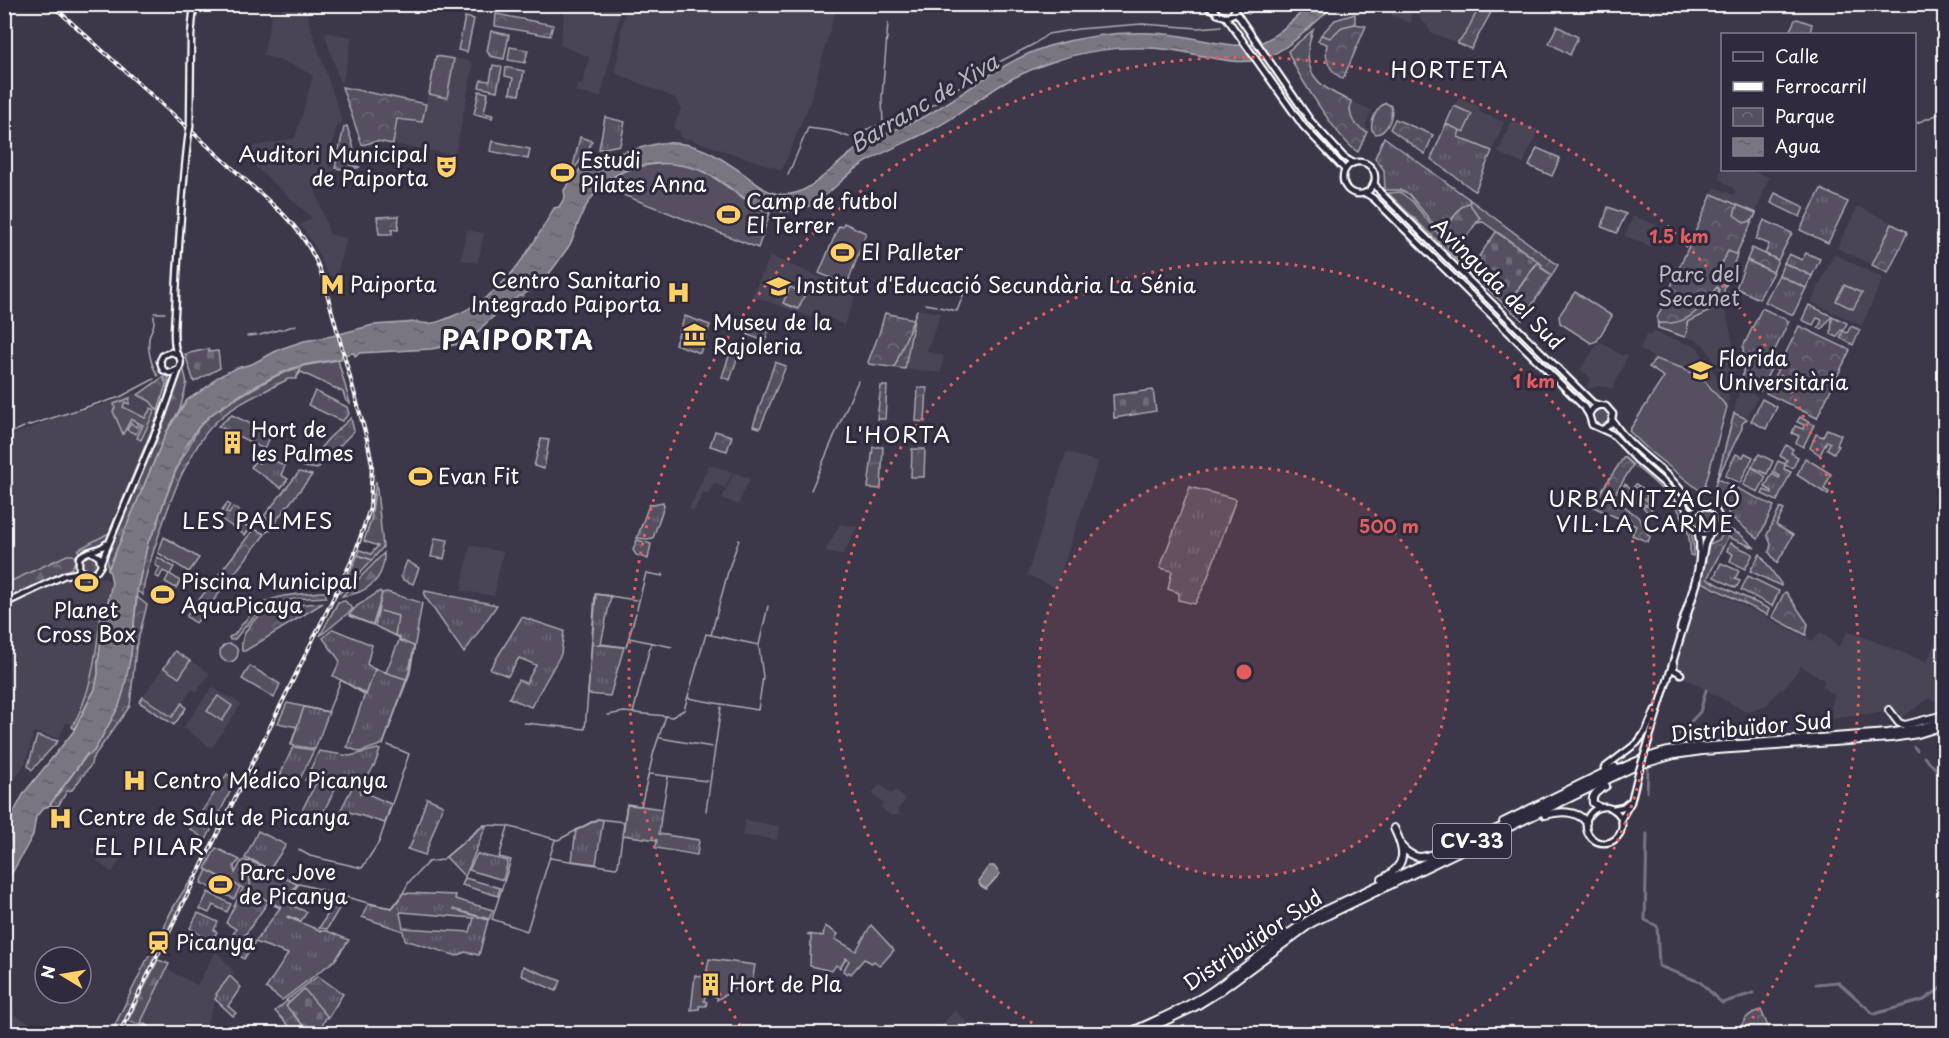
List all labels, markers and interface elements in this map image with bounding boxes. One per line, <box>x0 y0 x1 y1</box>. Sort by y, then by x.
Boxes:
legend <box>1721 33 1916 171</box>
text: Calle <box>1775 42 1819 69</box>
water label: Barranc de Xiva <box>843 44 1005 159</box>
district label: HORTETA <box>1391 52 1509 85</box>
text: Ferrocarril <box>1775 72 1867 99</box>
text: Parque <box>1775 102 1835 129</box>
text: Agua <box>1775 132 1821 159</box>
place label: Auditori Municipal de Paiporta <box>238 137 429 193</box>
place label: Estudi Pilates Anna <box>580 143 706 199</box>
theatre icon: Auditori Municipal de Paiporta <box>433 154 459 180</box>
sports icon: Estudi Pilates Anna <box>549 160 575 186</box>
place label: Camp de futbol El Terrer <box>746 184 898 240</box>
sports icon: Camp de futbol El Terrer <box>715 201 741 227</box>
street label: Avinguda del Sud <box>1425 209 1572 356</box>
text: 1.5 km <box>1649 222 1709 249</box>
place label: El Palleter <box>861 235 963 267</box>
sports icon: El Palleter <box>830 240 856 266</box>
park label: Parc del Secanet <box>1658 257 1740 313</box>
place label: Centro Sanitario Integrado Paiporta <box>471 263 662 319</box>
place label: Paiporta <box>350 267 437 299</box>
place label: Institut d'Educació Secundària La Sénia <box>796 268 1197 300</box>
metro station icon: Paiporta <box>319 272 345 298</box>
school or university icon: Institut d'Educació Secundària La Sénia <box>765 273 791 299</box>
hospital icon: Centro Sanitario Integrado Paiporta <box>666 280 692 306</box>
place label: Museu de la Rajoleria <box>713 305 833 361</box>
district label: PAIPORTA <box>442 318 594 359</box>
museum icon: Museu de la Rajoleria <box>682 322 708 348</box>
place label: Florida Universitària <box>1718 341 1849 397</box>
school or university icon: Florida Universitària <box>1687 358 1713 384</box>
text: 1 km <box>1513 367 1555 394</box>
place label: Hort de les Palmes <box>251 412 353 468</box>
district label: L'HORTA <box>844 417 952 450</box>
building icon: Hort de les Palmes <box>220 429 246 455</box>
place label: Evan Fit <box>438 459 519 491</box>
sports icon: Evan Fit <box>407 464 433 490</box>
district label: URBANITZACIÓ VIL·LA CARME <box>1548 481 1742 539</box>
district label: LES PALMES <box>182 503 334 536</box>
text: 500 m <box>1359 512 1419 539</box>
place label: Piscina Municipal AquaPicaya <box>181 564 358 620</box>
sports icon: Planet Cross Box <box>73 570 99 596</box>
sports icon: Piscina Municipal AquaPicaya <box>150 581 176 607</box>
place label: Planet Cross Box <box>36 593 136 649</box>
centre of rings <box>1234 662 1254 682</box>
street label: Distribuïdor Sud <box>1669 703 1833 749</box>
place label: Centro Médico Picanya <box>153 763 387 795</box>
hospital icon: Centro Médico Picanya <box>122 768 148 794</box>
place label: Centre de Salut de Picanya <box>78 800 350 832</box>
hospital icon: Centre de Salut de Picanya <box>47 805 73 831</box>
road number: CV-33 <box>1433 824 1511 858</box>
district label: EL PILAR <box>94 829 206 862</box>
place label: Parc Jove de Picanya <box>239 855 348 911</box>
sports icon: Parc Jove de Picanya <box>208 872 234 898</box>
street label: Distribuïdor Sud <box>1176 881 1328 998</box>
place label: Picanya <box>176 925 255 957</box>
station icon: Picanya <box>145 930 171 956</box>
north arrow <box>33 945 93 1005</box>
text: N <box>34 963 60 980</box>
place label: Hort de Pla <box>729 967 842 999</box>
building icon: Hort de Pla <box>698 972 724 998</box>

